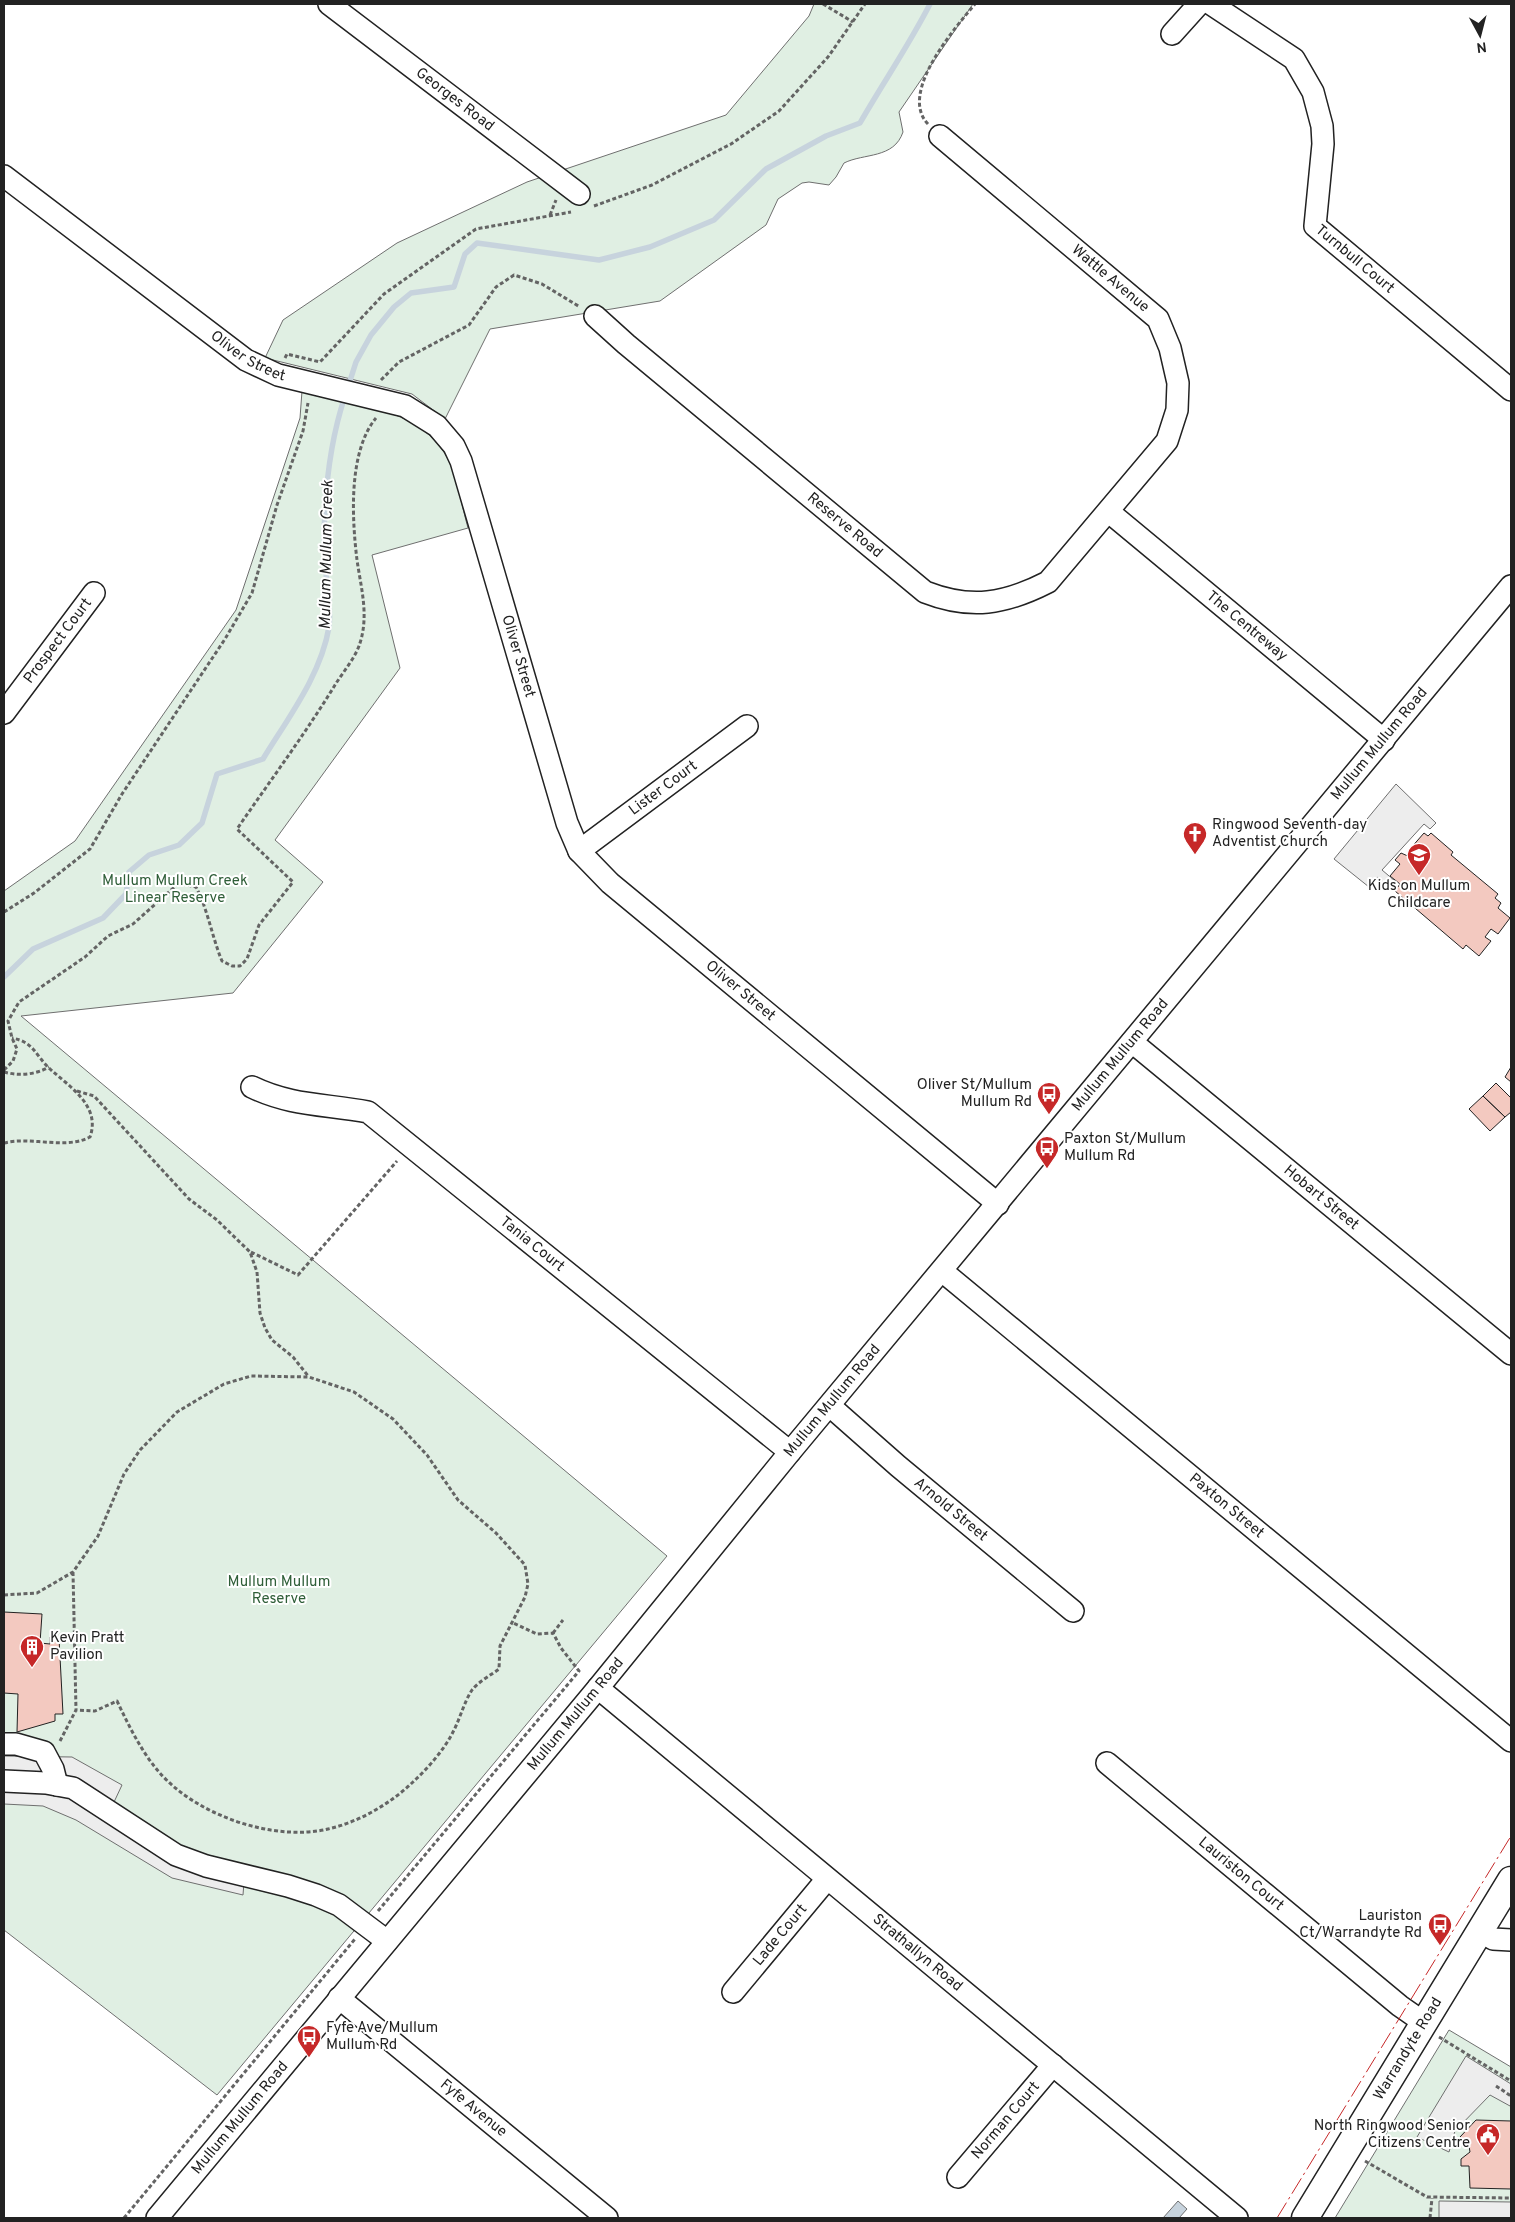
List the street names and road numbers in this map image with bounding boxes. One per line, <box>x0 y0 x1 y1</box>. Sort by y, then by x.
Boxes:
street label: Georges Road <box>412 64 498 136</box>
street label: Turnbull Court <box>1311 221 1398 298</box>
street label: Wattle Avenue <box>1067 241 1153 317</box>
street label: Oliver Street <box>206 327 287 386</box>
street label: Reserve Road <box>803 489 886 562</box>
street label: The Centreway <box>1202 587 1291 666</box>
street label: Prospect Court <box>20 594 96 688</box>
street label: Oliver Street <box>497 613 539 700</box>
street label: Mullum Mullum Road <box>1327 684 1432 804</box>
street label: Lister Court <box>625 757 701 820</box>
street label: Oliver Street <box>701 956 779 1025</box>
street label: Mullum Mullum Road <box>1068 995 1173 1116</box>
street label: Hobart Street <box>1280 1161 1363 1234</box>
street label: Tania Court <box>496 1212 568 1276</box>
street label: Mullum Mullum Road <box>780 1341 885 1461</box>
street label: Paxton Street <box>1185 1469 1268 1543</box>
street label: Arnold Street <box>910 1473 991 1546</box>
street label: Mullum Mullum Road <box>523 1654 628 1775</box>
street label: Lauriston Court <box>1194 1833 1288 1915</box>
street label: Lade Court <box>749 1900 812 1970</box>
street label: Strathallyn Road <box>868 1910 966 1996</box>
street label: Warrandyte Road <box>1370 1994 1447 2104</box>
street label: Mullum Mullum Road <box>188 2058 293 2178</box>
street label: Fyfe Avenue <box>436 2075 511 2141</box>
street label: Norman Court <box>968 2078 1044 2163</box>

